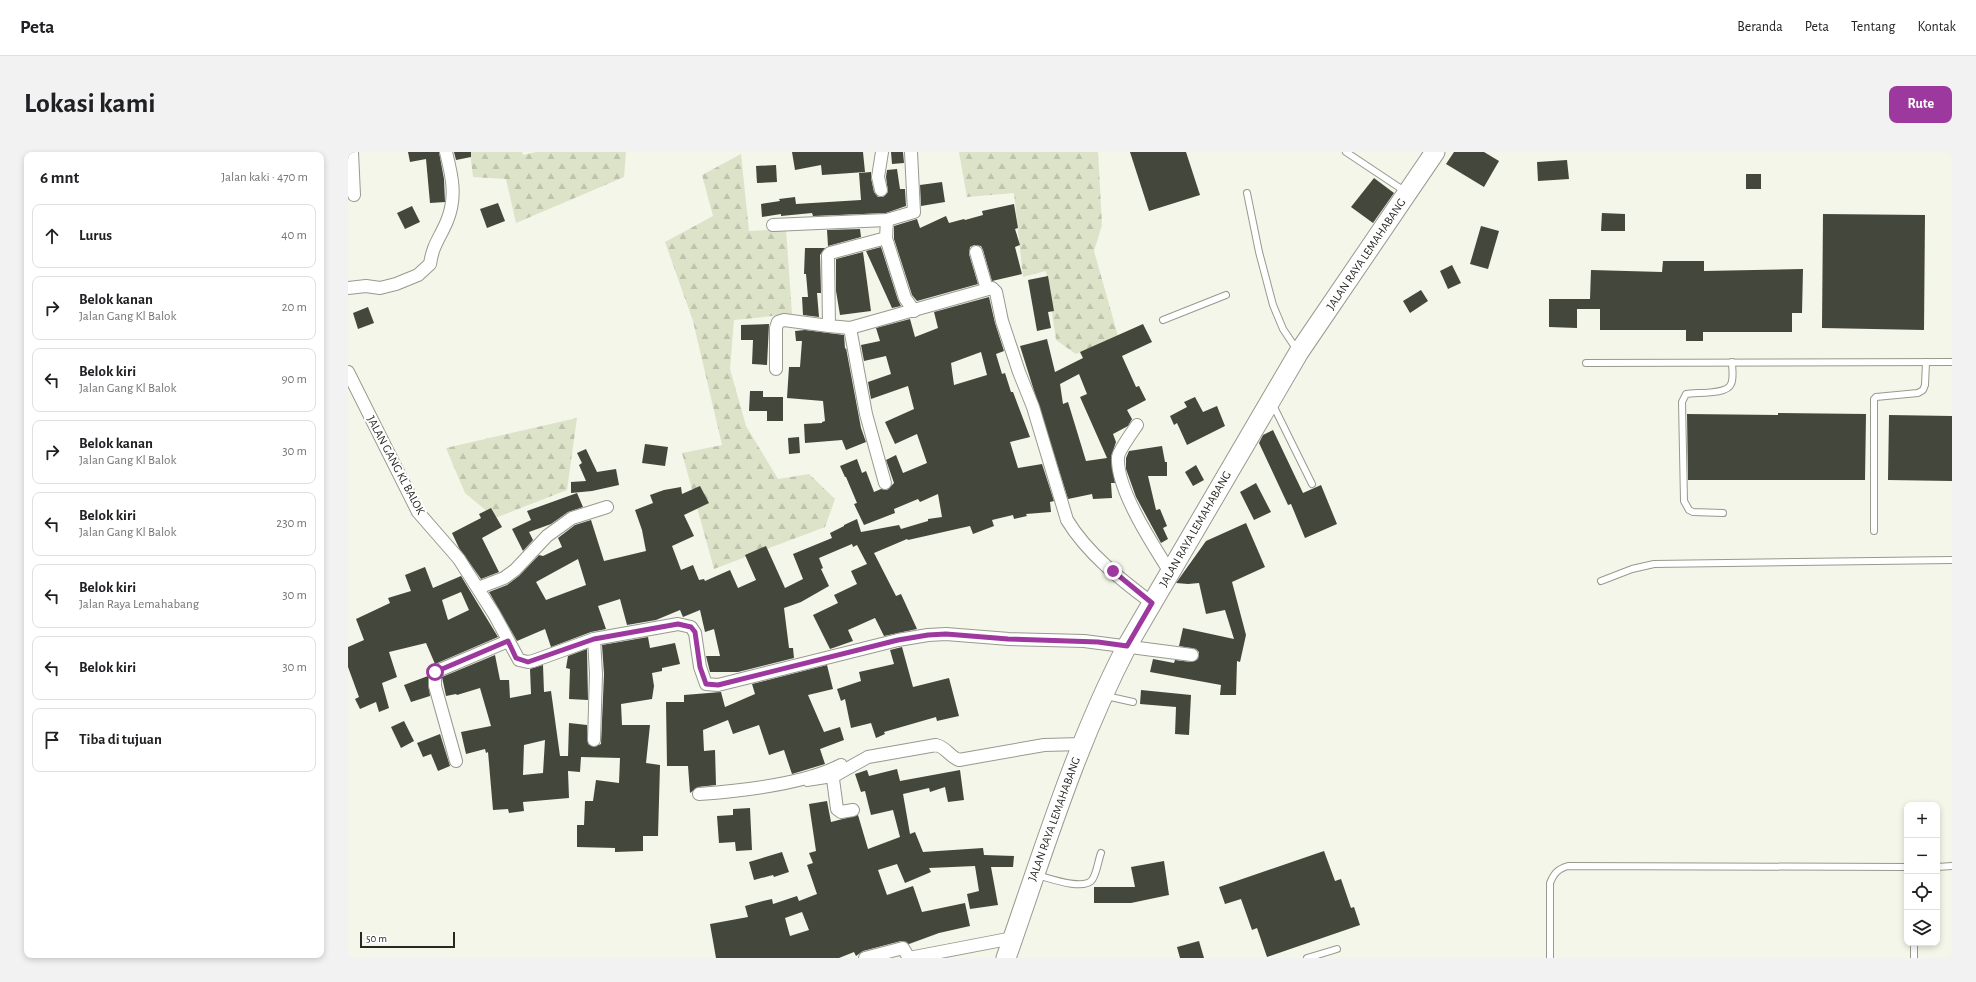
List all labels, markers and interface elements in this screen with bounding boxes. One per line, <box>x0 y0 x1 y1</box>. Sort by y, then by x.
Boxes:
text: Peta <box>20 18 54 37</box>
text: Beranda <box>1737 20 1783 34</box>
text: Peta <box>1805 20 1829 34</box>
text: Tentang <box>1851 20 1895 34</box>
text: Kontak <box>1917 20 1956 34</box>
button: Rute <box>1889 86 1952 123</box>
text: Lokasi kami <box>24 90 156 118</box>
text: 6 mnt <box>40 169 79 186</box>
text: Jalan kaki · 470 m <box>221 171 308 184</box>
street label: JALAN RAYA LEMAHABANG <box>1324 196 1408 312</box>
icon: ahead <box>41 225 63 247</box>
text: Lurus <box>79 228 112 243</box>
text: 40 m <box>281 229 307 242</box>
text: Belok kanan <box>79 292 153 307</box>
icon: right <box>41 297 63 319</box>
text: 20 m <box>282 301 307 314</box>
text: Jalan Gang Kl Balok <box>79 310 176 323</box>
text: Belok kiri <box>79 364 136 379</box>
icon: left <box>41 369 63 391</box>
text: 90 m <box>281 373 307 386</box>
text: Jalan Gang Kl Balok <box>79 382 176 395</box>
street label: JALAN GANG KL BALOK <box>365 414 427 517</box>
text: Belok kanan <box>79 436 153 451</box>
icon: right <box>41 441 63 463</box>
text: 30 m <box>282 445 307 458</box>
text: Jalan Gang Kl Balok <box>79 454 176 467</box>
street label: JALAN RAYA LEMAHABANG <box>1157 469 1233 589</box>
text: Belok kiri <box>79 508 136 523</box>
icon: left <box>41 513 63 535</box>
text: 230 m <box>276 517 307 530</box>
text: Jalan Gang Kl Balok <box>79 526 176 539</box>
route end <box>1104 562 1122 580</box>
text: Belok kiri <box>79 580 136 595</box>
icon: left <box>41 585 63 607</box>
text: 30 m <box>282 589 307 602</box>
text: Jalan Raya Lemahabang <box>79 598 199 611</box>
icon: left <box>41 657 63 679</box>
text: Belok kiri <box>79 660 136 675</box>
text: 30 m <box>282 661 307 674</box>
route start <box>426 663 444 681</box>
icon: arrive <box>41 729 63 751</box>
text: Tiba di tujuan <box>79 732 162 747</box>
street label: JALAN RAYA LEMAHABANG <box>1026 755 1082 883</box>
map controls <box>1904 802 1940 946</box>
button: + <box>1904 802 1940 838</box>
button: − <box>1904 838 1940 874</box>
button: locate <box>1904 874 1940 910</box>
button: layers <box>1904 910 1940 946</box>
scale bar <box>360 930 455 949</box>
text: 50 m <box>366 933 387 944</box>

